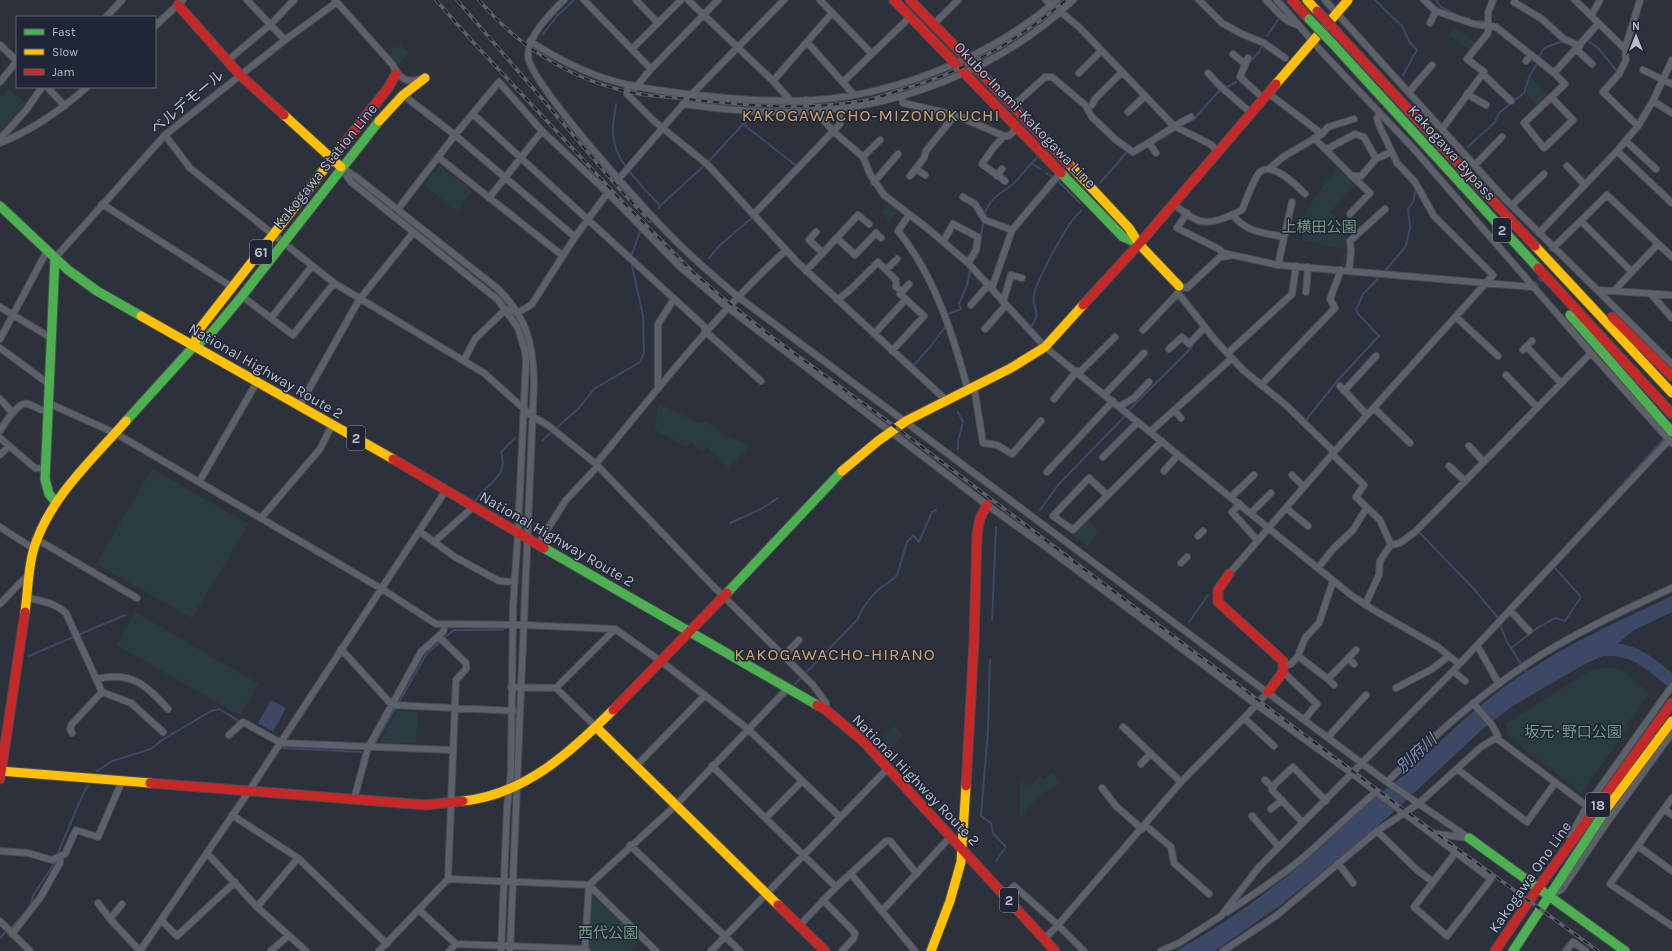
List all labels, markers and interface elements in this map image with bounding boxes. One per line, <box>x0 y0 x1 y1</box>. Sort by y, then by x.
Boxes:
legend <box>16 16 156 88</box>
north arrow <box>1616 16 1656 56</box>
text: N <box>1632 20 1640 33</box>
text: Fast <box>52 25 76 39</box>
street label: Okubo-Inami-Kakogawa Line <box>950 38 1100 192</box>
text: Slow <box>52 45 78 59</box>
text: Jam <box>52 65 75 79</box>
street label: ベルデモール <box>147 66 227 138</box>
street label: Kakogawa Station Line <box>269 100 381 232</box>
street label: Kakogawa Bypass <box>1404 101 1500 205</box>
district label: KAKOGAWACHO-MIZONOKUCHI <box>742 105 1000 125</box>
park label: 上横田公園 <box>1281 218 1357 236</box>
road number: 2 <box>1493 218 1511 242</box>
road number: 61 <box>250 240 272 264</box>
street label: National Highway Route 2 <box>185 319 347 423</box>
road number: 2 <box>347 426 365 450</box>
street label: National Highway Route 2 <box>476 487 638 591</box>
district label: KAKOGAWACHO-HIRANO <box>734 644 936 664</box>
street label: National Highway Route 2 <box>849 711 983 849</box>
park label: 坂元･野口公園 <box>1524 723 1622 741</box>
water label: 別府川 <box>1392 729 1442 777</box>
road number: 18 <box>1586 793 1610 817</box>
street label: Kakogawa Ono Line <box>1485 818 1575 936</box>
road number: 2 <box>1000 888 1018 912</box>
park label: 西代公園 <box>578 924 638 942</box>

